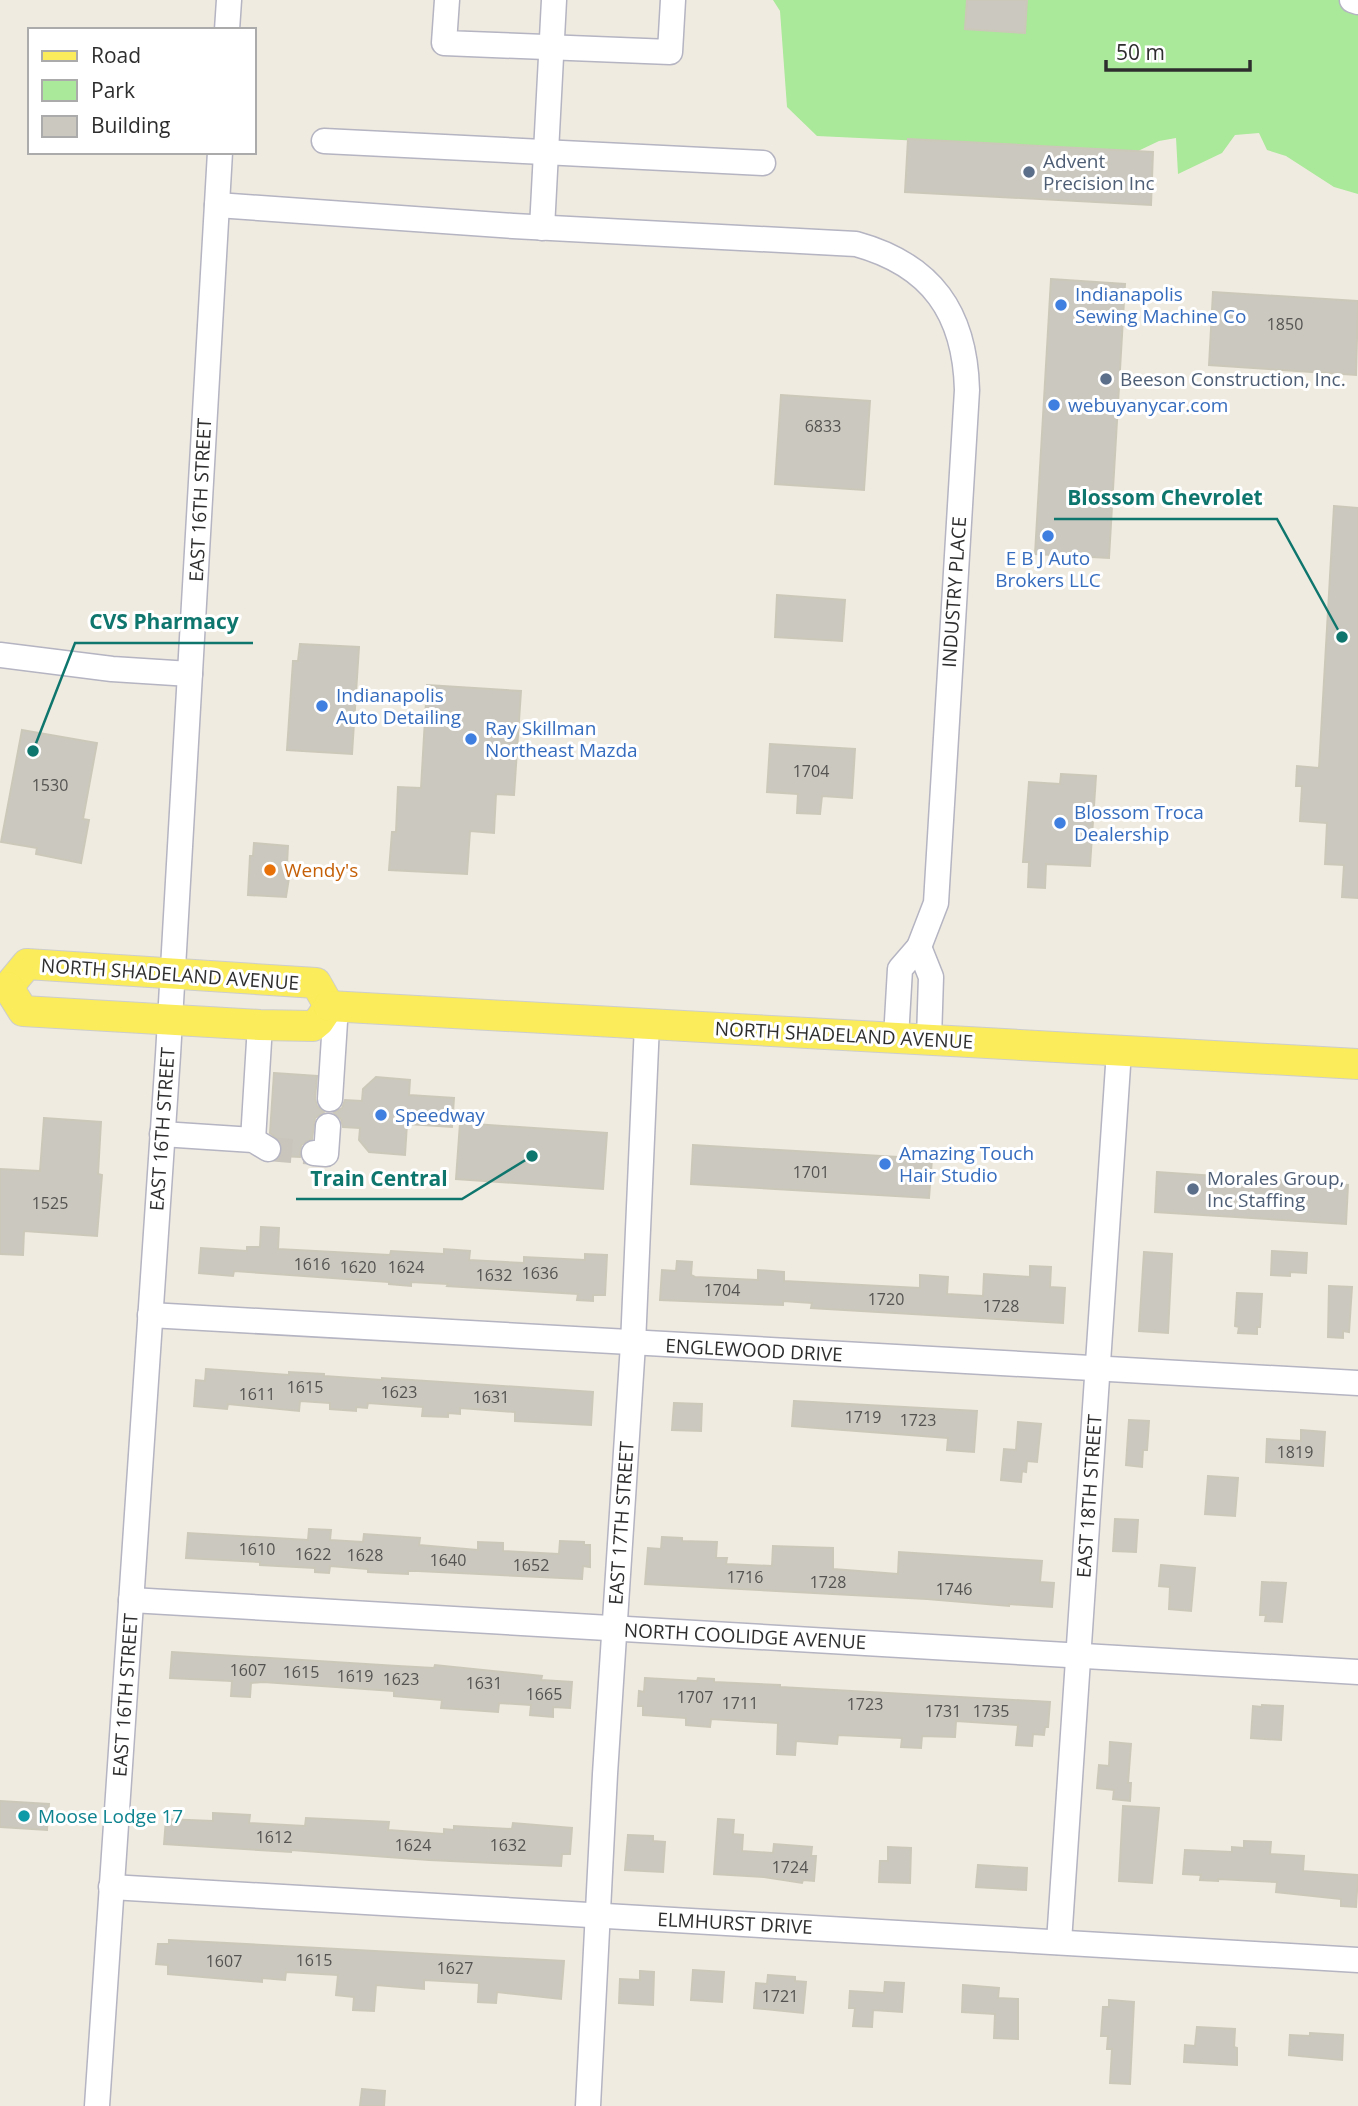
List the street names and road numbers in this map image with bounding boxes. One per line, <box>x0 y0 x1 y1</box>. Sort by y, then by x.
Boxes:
street label: EAST 16TH STREET <box>183 417 217 582</box>
street label: INDUSTRY PLACE <box>936 516 972 668</box>
street label: NORTH SHADELAND AVENUE <box>40 952 300 996</box>
street label: NORTH SHADELAND AVENUE <box>714 1015 974 1055</box>
street label: EAST 16TH STREET <box>143 1046 181 1212</box>
street label: ENGLEWOOD DRIVE <box>665 1332 843 1368</box>
street label: EAST 18TH STREET <box>1070 1413 1108 1579</box>
street label: EAST 17TH STREET <box>602 1440 640 1606</box>
street label: EAST 16TH STREET <box>106 1612 144 1778</box>
street label: NORTH COOLIDGE AVENUE <box>623 1617 867 1655</box>
street label: ELMHURST DRIVE <box>657 1906 813 1940</box>

